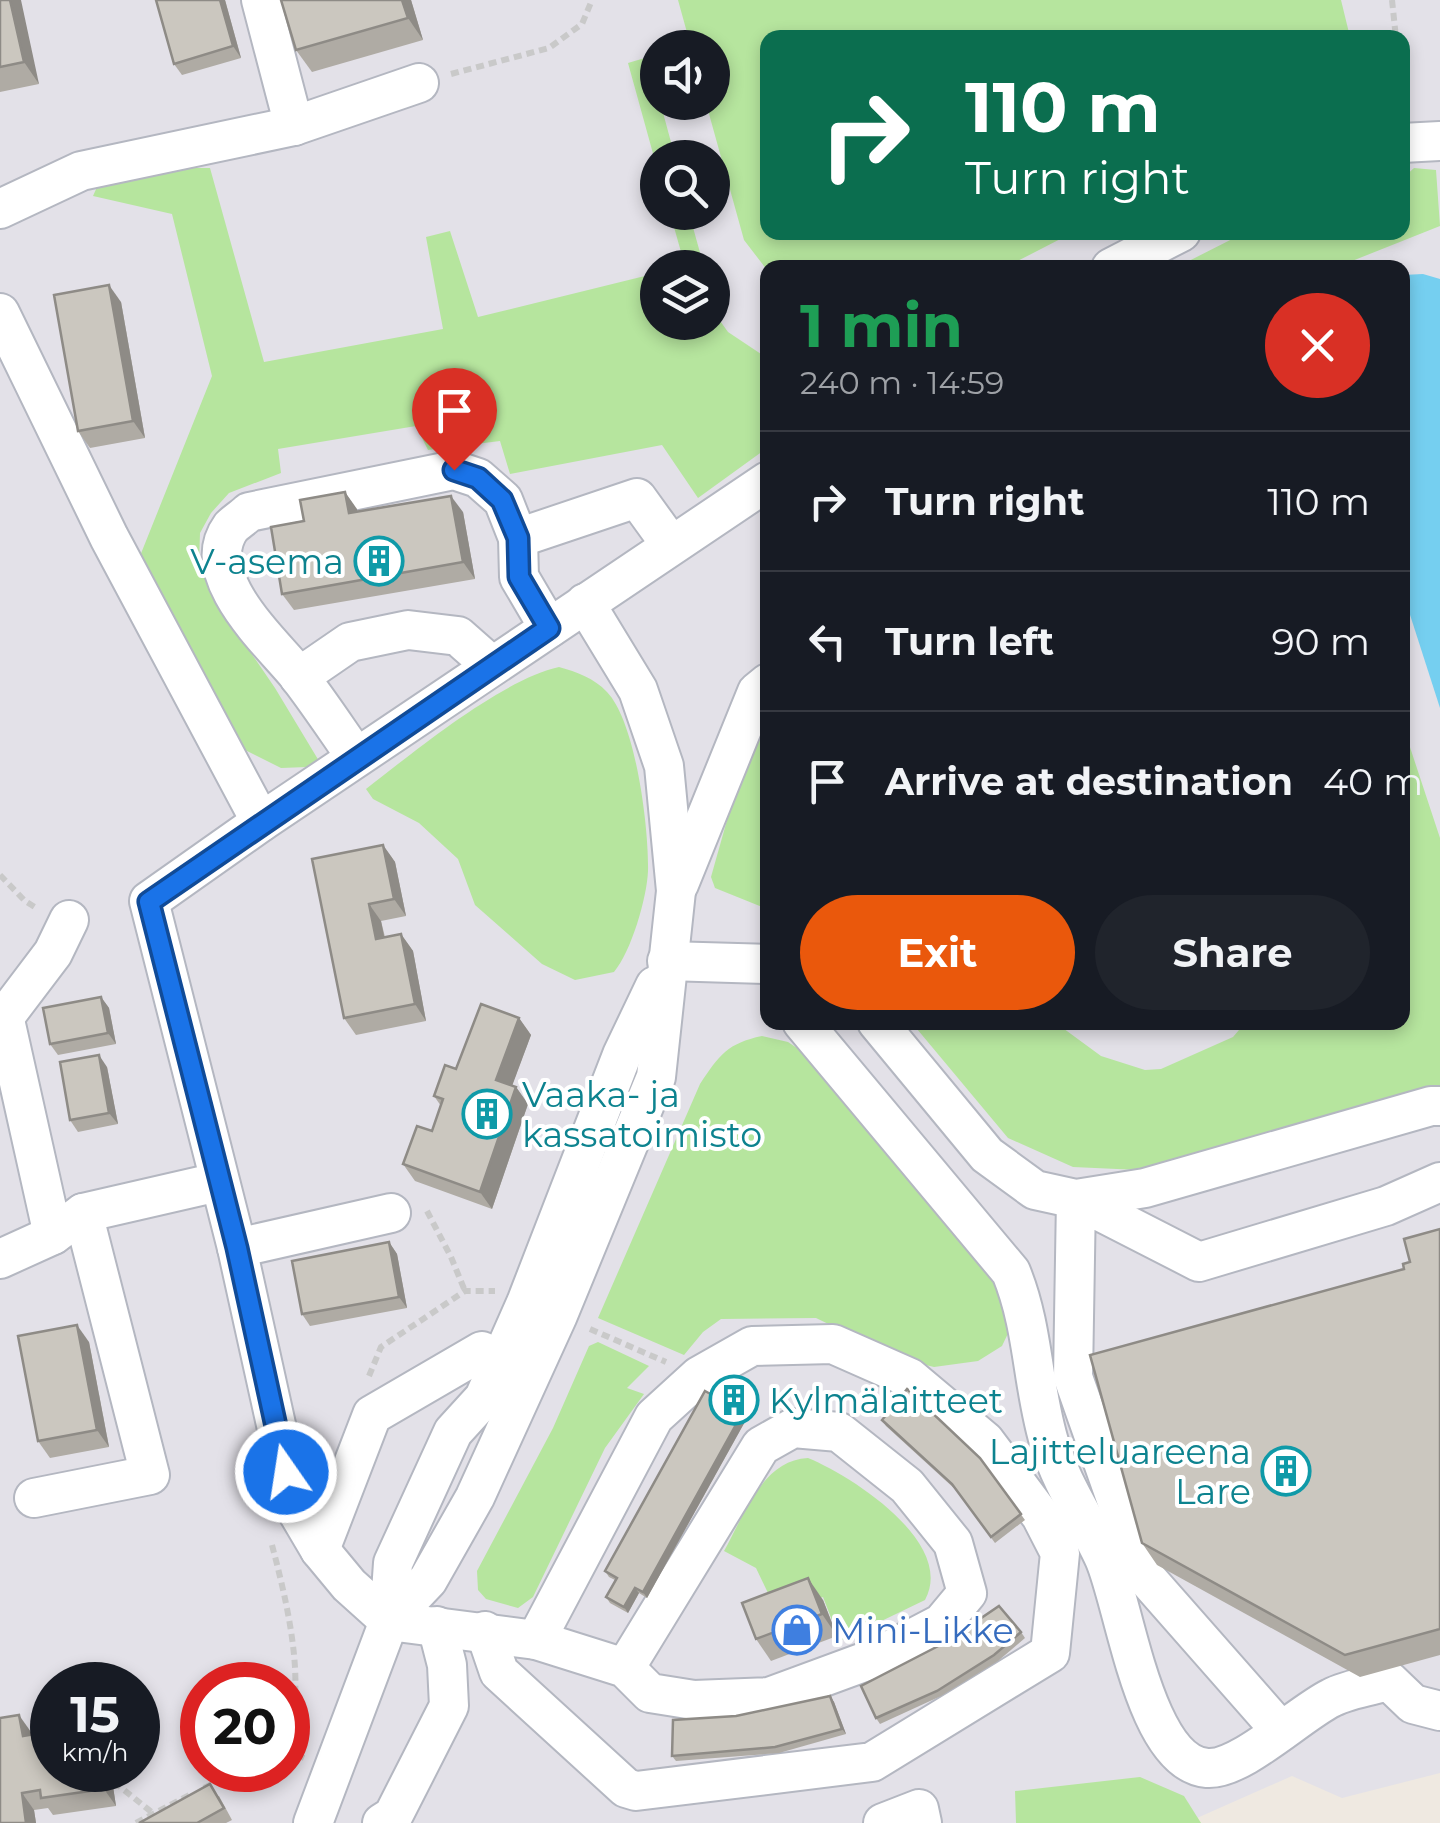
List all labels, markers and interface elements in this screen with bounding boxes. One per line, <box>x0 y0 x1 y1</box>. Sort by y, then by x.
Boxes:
map controls <box>640 30 730 340</box>
button: sound <box>640 30 730 120</box>
text: 110 m <box>965 64 1161 150</box>
icon: right <box>800 70 930 200</box>
button: search <box>640 140 730 230</box>
text: Turn right <box>965 150 1190 205</box>
button: layers <box>640 250 730 340</box>
text: 1 min <box>800 289 963 362</box>
button: close <box>1265 293 1370 398</box>
text: 240 m · 14:59 <box>800 363 1004 402</box>
pin <box>412 368 497 471</box>
icon: arrive <box>427 383 482 438</box>
icon: right <box>800 474 855 529</box>
text: Turn right <box>885 478 1084 525</box>
text: 110 m <box>1267 478 1370 525</box>
building icon: V-asema <box>353 535 405 587</box>
place label: V-asema <box>190 540 344 583</box>
icon: left <box>800 614 855 669</box>
text: Turn left <box>885 618 1054 665</box>
text: 90 m <box>1271 618 1370 665</box>
icon: arrive <box>800 754 855 809</box>
text: Arrive at destination <box>885 758 1293 805</box>
text: 40 m <box>1323 758 1423 805</box>
button: Exit <box>800 895 1075 1010</box>
button: Share <box>1095 895 1370 1010</box>
place label: Vaaka- ja kassatoimisto <box>522 1073 762 1156</box>
building icon: Vaaka- ja kassatoimisto <box>461 1088 513 1140</box>
building icon: Kylmälaitteet <box>708 1374 760 1426</box>
place label: Kylmälaitteet <box>769 1379 1003 1422</box>
position arrow <box>234 1420 338 1524</box>
place label: Lajitteluareena Lare <box>989 1430 1251 1513</box>
building icon: Lajitteluareena Lare <box>1260 1445 1312 1497</box>
shop icon: Mini-Likke <box>771 1604 823 1656</box>
place label: Mini-Likke <box>832 1609 1014 1652</box>
speed limit sign: 20 <box>180 1662 310 1792</box>
text: 15 <box>70 1684 120 1745</box>
text: km/h <box>62 1737 128 1767</box>

